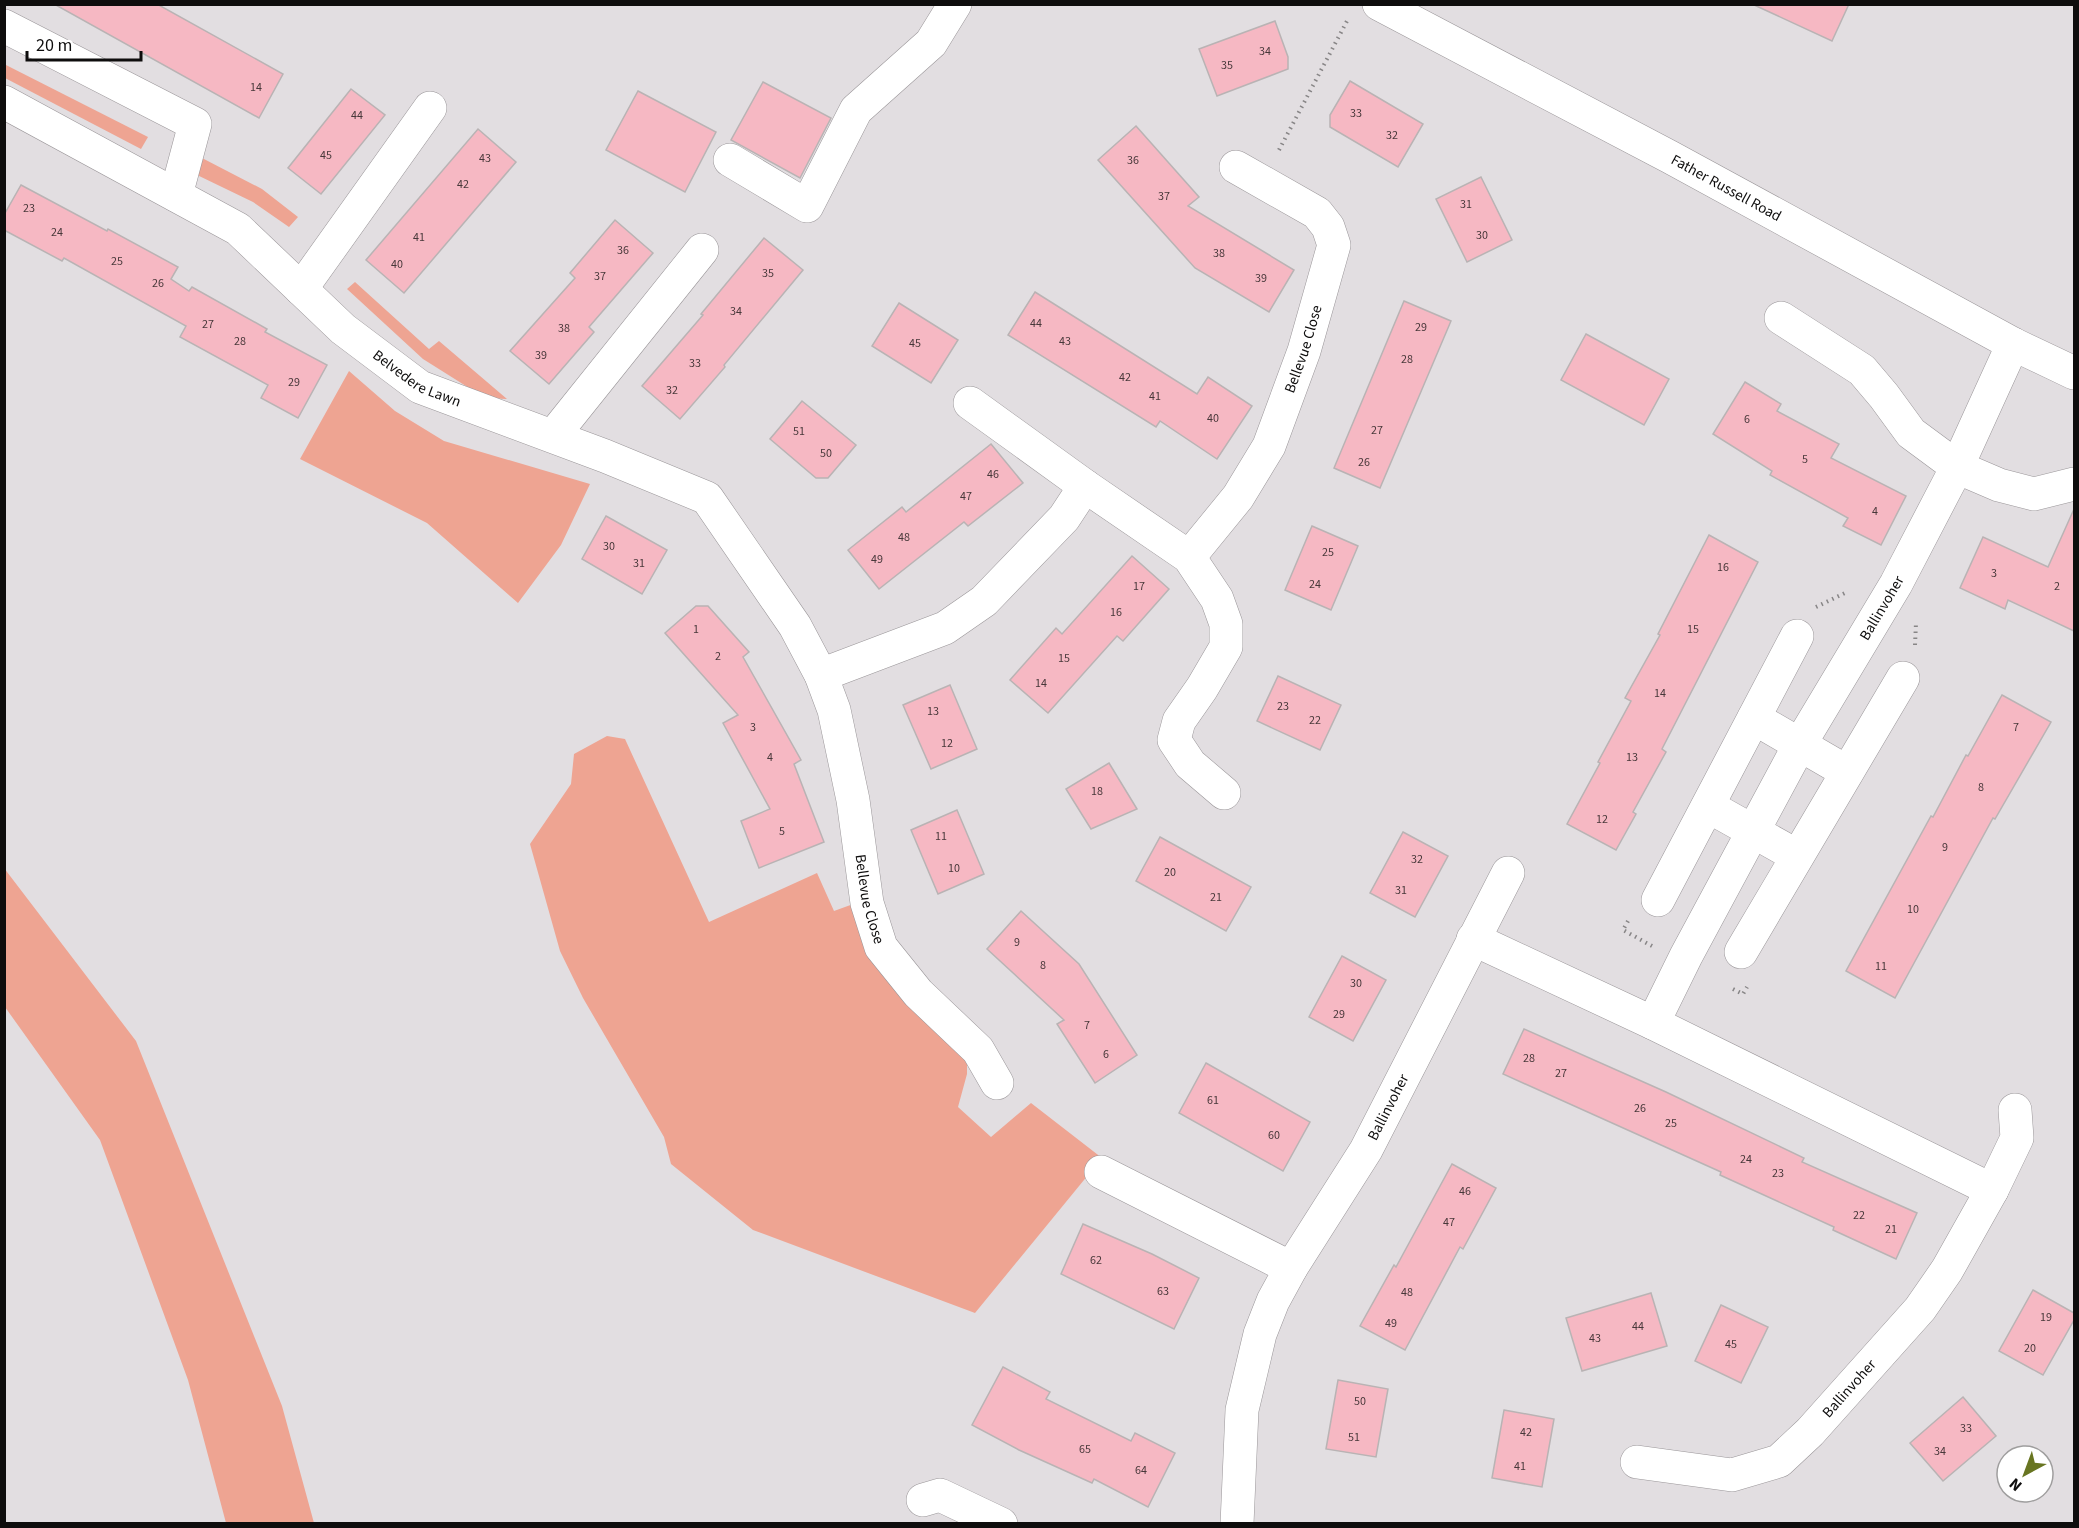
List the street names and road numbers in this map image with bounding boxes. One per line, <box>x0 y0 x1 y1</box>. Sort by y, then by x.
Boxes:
street label: Father Russell Road <box>1667 150 1785 227</box>
street label: Bellevue Close <box>1279 303 1327 396</box>
street label: Belvedere Lawn <box>368 345 464 412</box>
street label: Ballinvoher <box>1855 572 1910 644</box>
street label: Bellevue Close <box>849 853 889 947</box>
street label: Ballinvoher <box>1363 1070 1415 1144</box>
street label: Ballinvoher <box>1818 1354 1882 1422</box>

